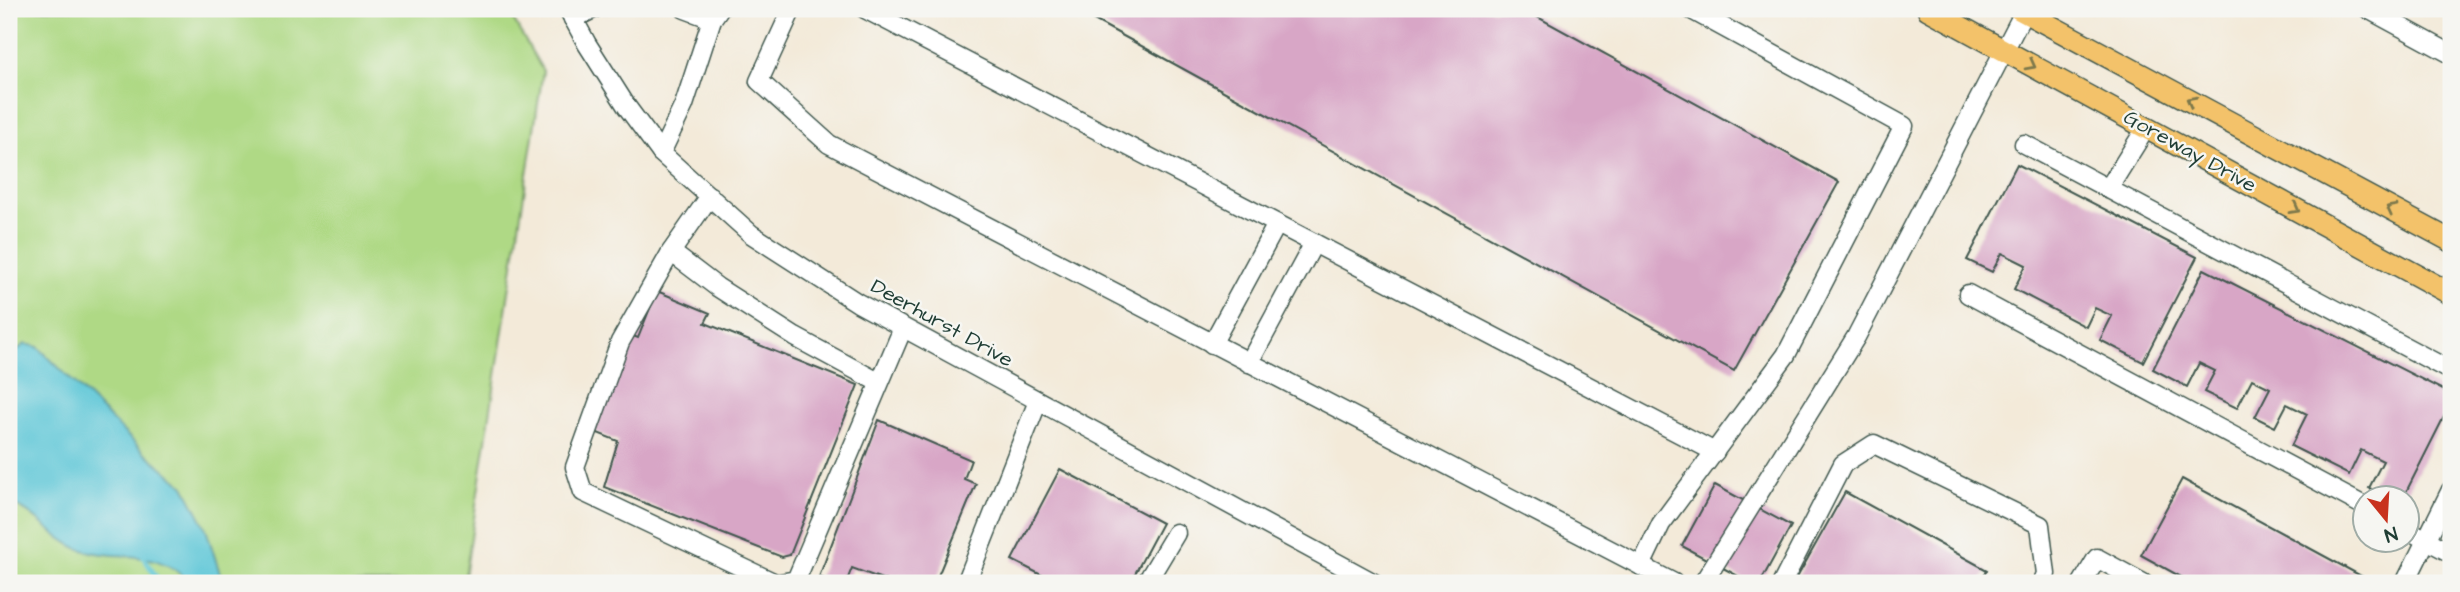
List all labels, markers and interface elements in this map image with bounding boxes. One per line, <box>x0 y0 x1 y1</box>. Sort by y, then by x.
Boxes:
one-way arrow <box>2024 57 2036 70</box>
one-way arrow <box>2186 96 2198 109</box>
street label: Goreway Drive <box>2117 103 2262 201</box>
one-way arrow <box>2288 201 2300 214</box>
one-way arrow <box>2386 204 2398 217</box>
street label: Deerhurst Drive <box>866 272 1018 374</box>
north arrow <box>2352 484 2422 554</box>
text: N <box>2381 519 2401 548</box>

